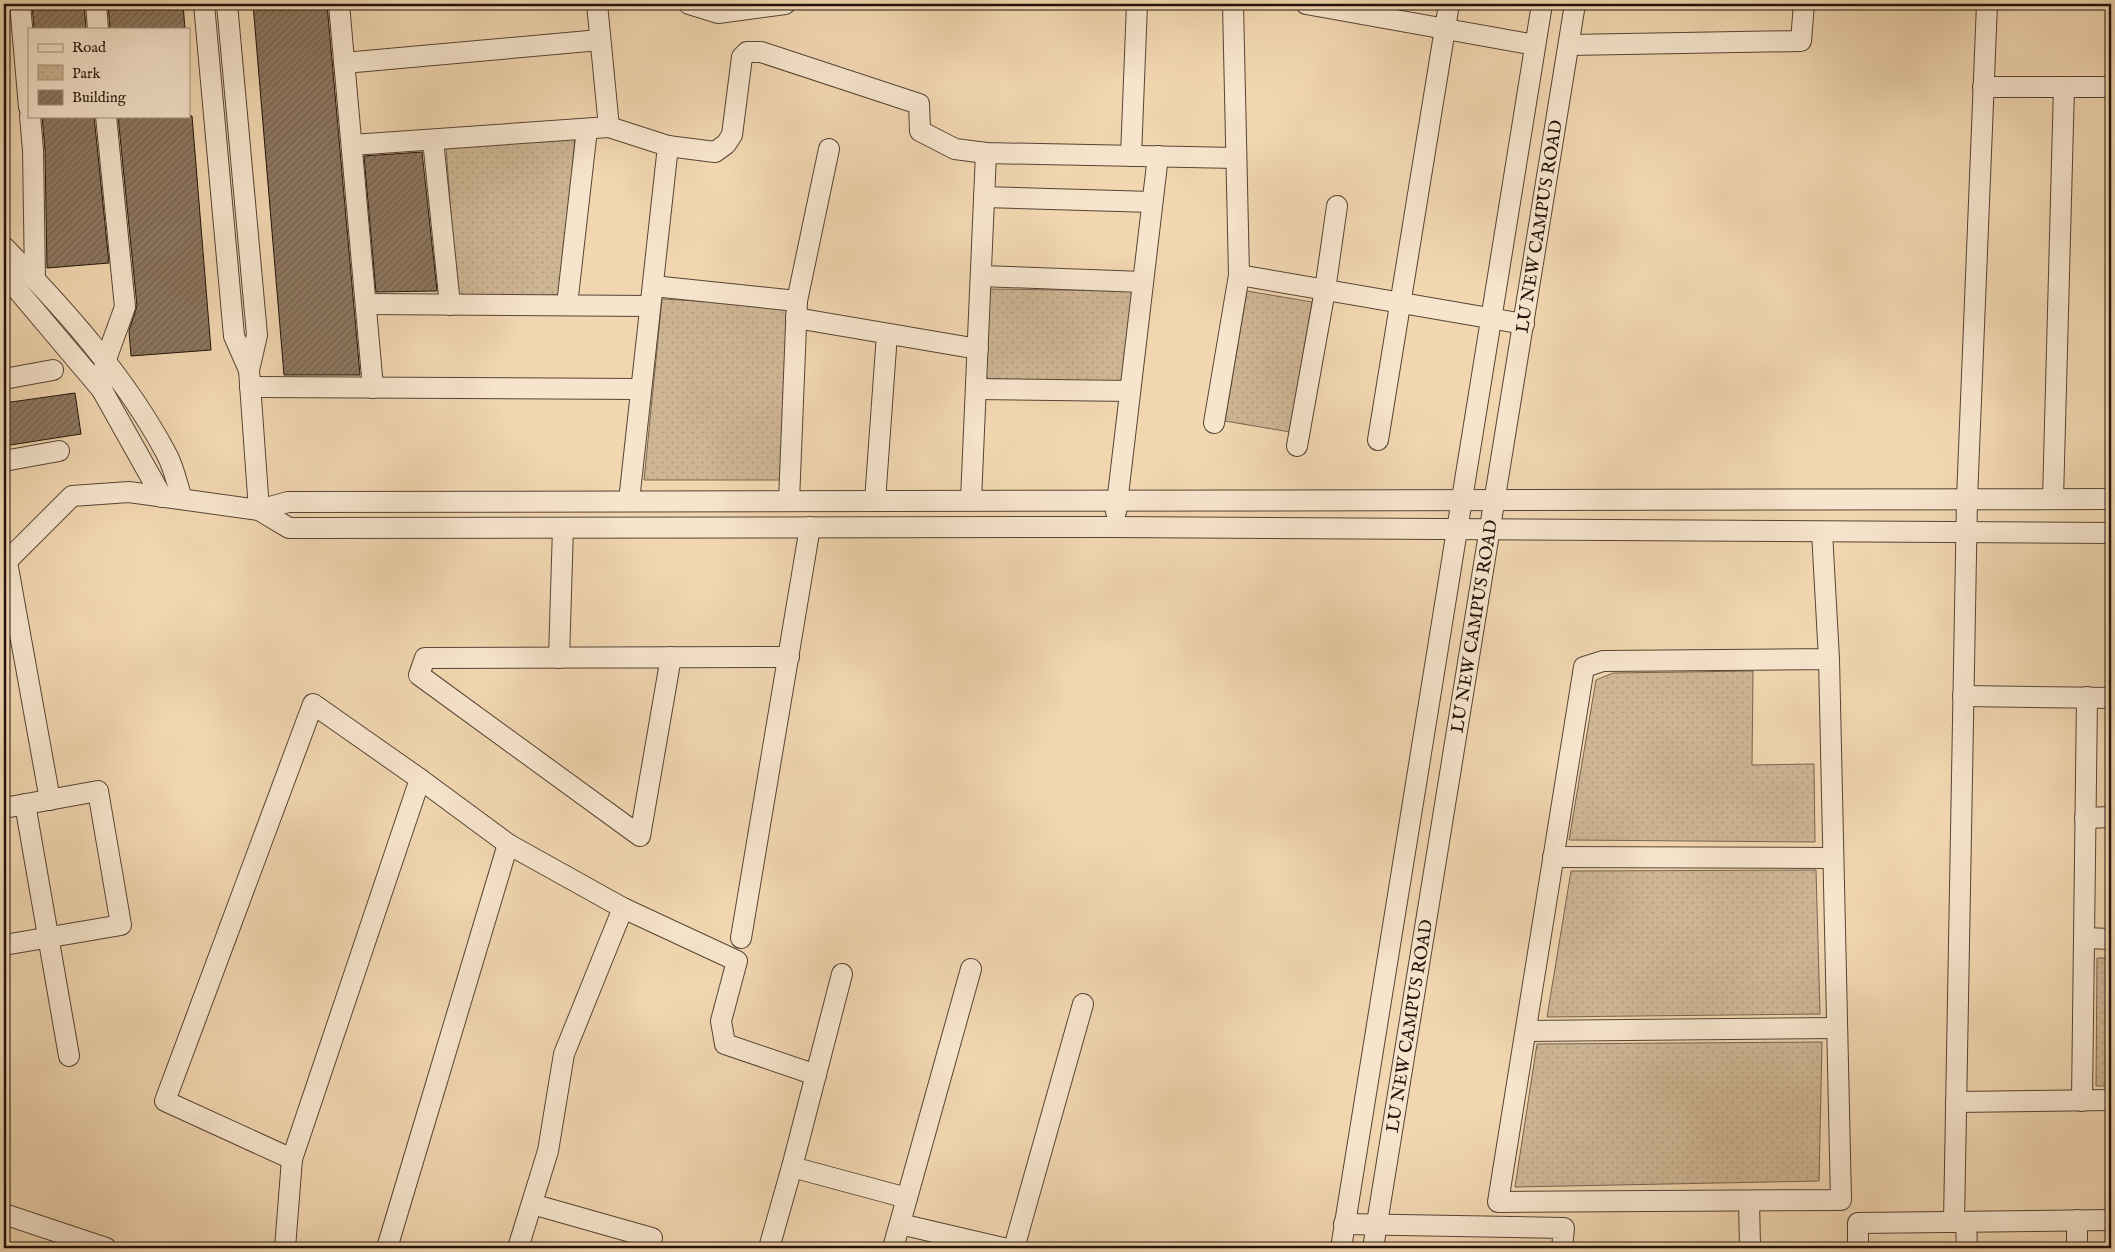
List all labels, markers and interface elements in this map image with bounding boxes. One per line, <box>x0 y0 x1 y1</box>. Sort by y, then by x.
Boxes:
legend <box>28 28 190 118</box>
text: Road <box>72 38 107 57</box>
text: Park <box>72 64 102 83</box>
text: Building <box>72 88 127 107</box>
street label: LU NEW CAMPUS ROAD <box>1512 118 1569 335</box>
street label: LU NEW CAMPUS ROAD <box>1447 518 1504 735</box>
street label: LU NEW CAMPUS ROAD <box>1382 918 1439 1134</box>

